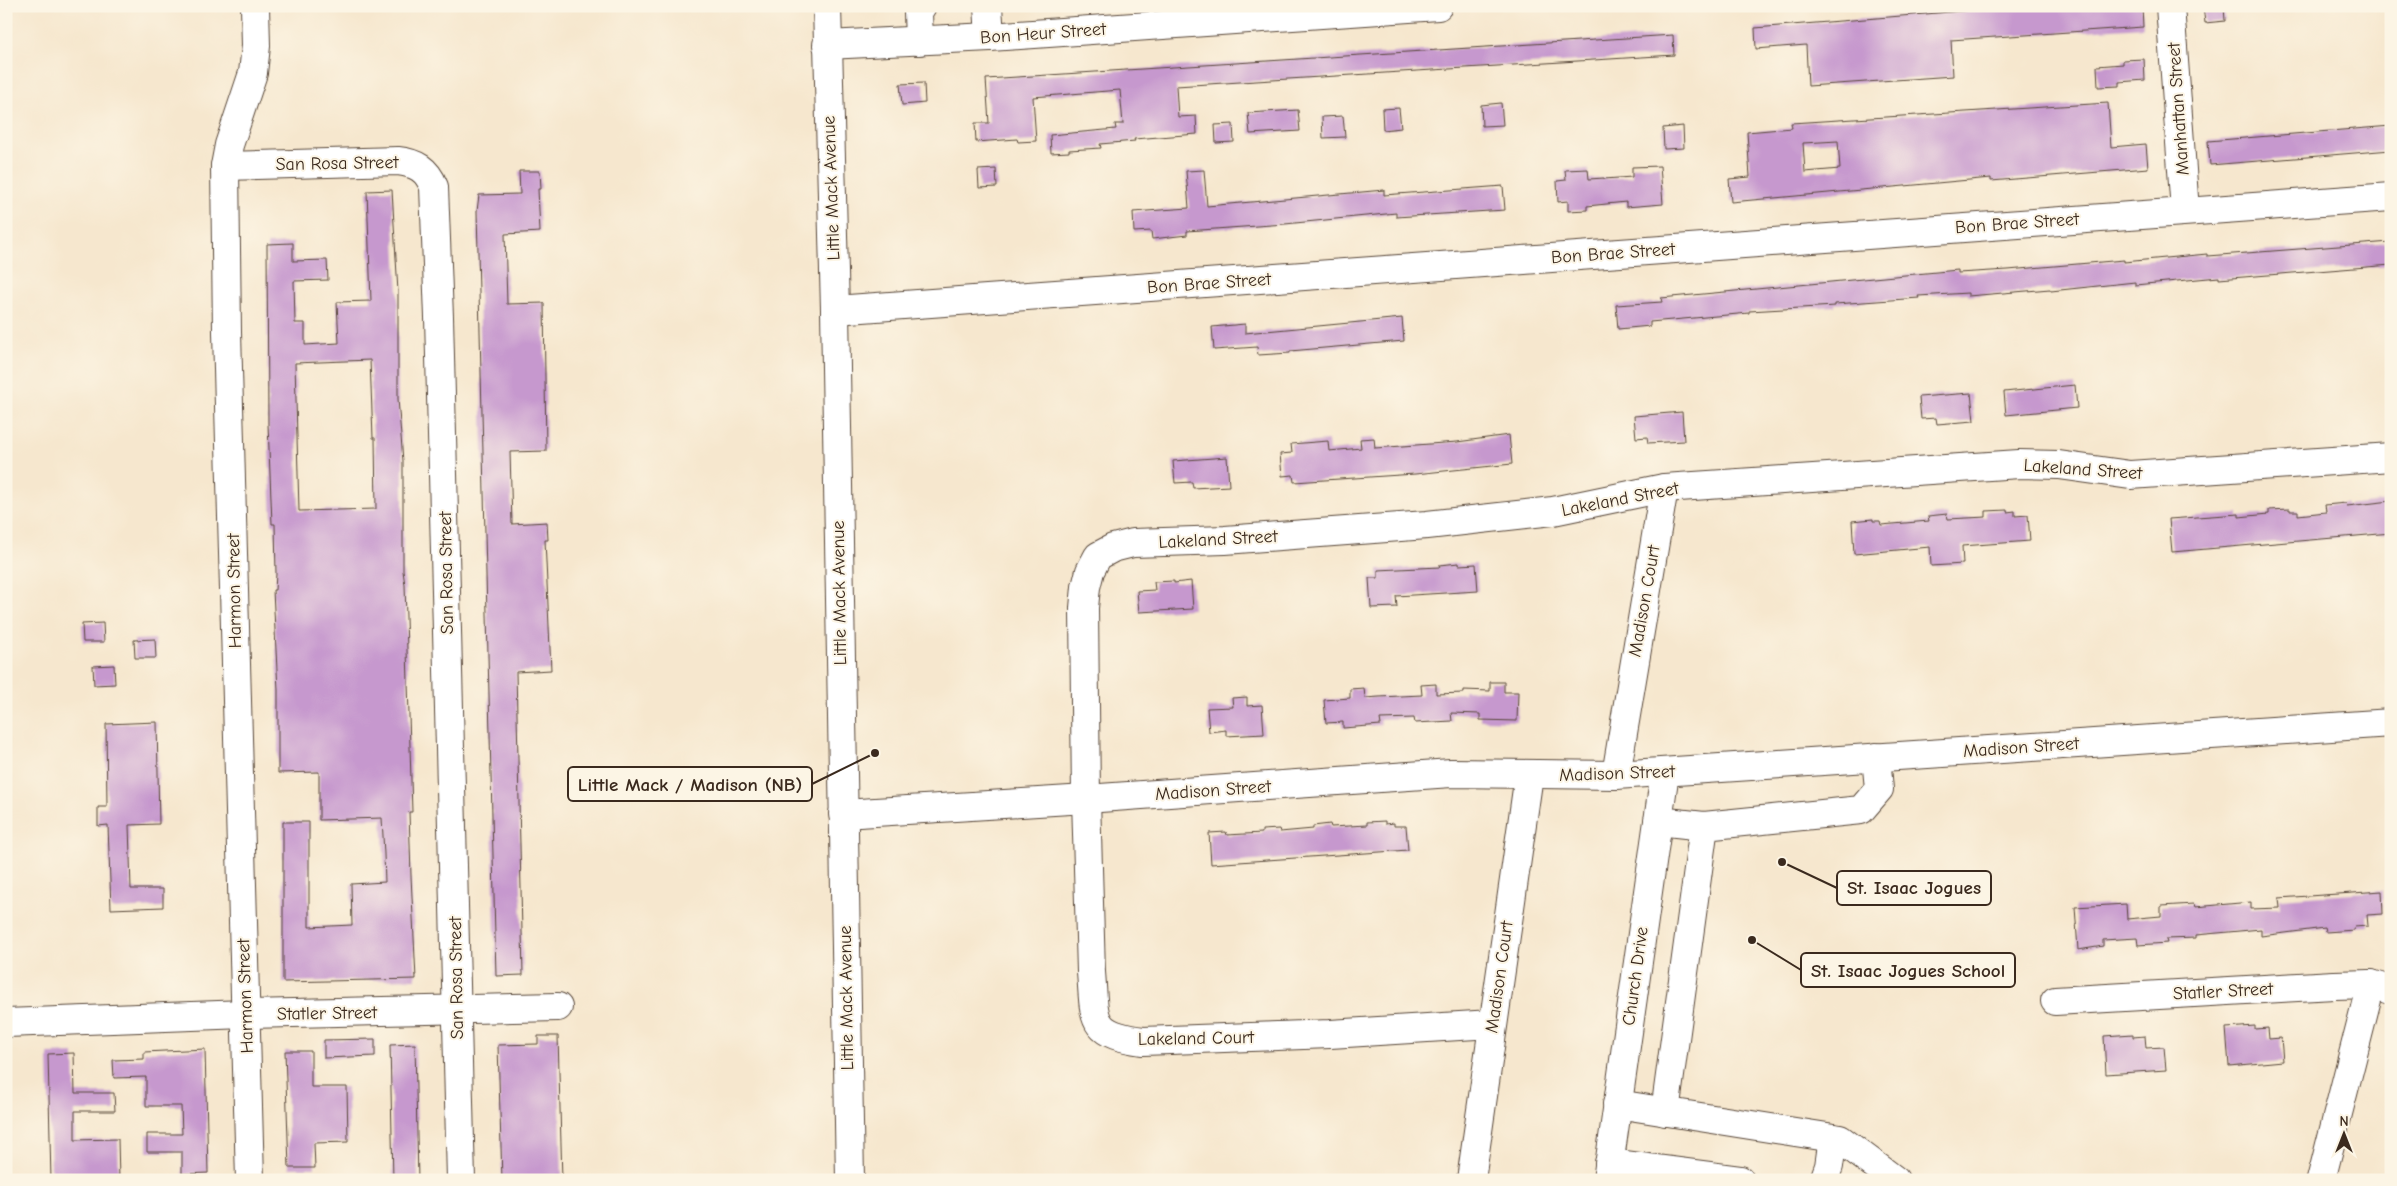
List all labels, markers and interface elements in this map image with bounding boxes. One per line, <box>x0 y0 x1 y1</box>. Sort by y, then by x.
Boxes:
street label: Bon Heur Street <box>979 19 1108 48</box>
street label: Manhattan Street <box>2163 41 2194 176</box>
street label: Little Mack Avenue <box>818 115 845 261</box>
street label: San Rosa Street <box>275 152 399 175</box>
street label: Bon Brae Street <box>1954 209 2080 238</box>
street label: Bon Brae Street <box>1550 239 1676 268</box>
street label: Bon Brae Street <box>1146 269 1272 298</box>
street label: Lakeland Street <box>2023 455 2144 484</box>
street label: Lakeland Street <box>1560 478 1681 521</box>
street label: San Rosa Street <box>435 511 458 635</box>
street label: Little Mack Avenue <box>828 520 851 666</box>
street label: Lakeland Street <box>1158 526 1279 553</box>
street label: Harmon Street <box>223 533 246 649</box>
street label: Madison Court <box>1624 543 1665 659</box>
street label: Madison Street <box>1962 733 2080 762</box>
street label: Madison Street <box>1559 761 1676 786</box>
callout: Little Mack / Madison (NB) <box>568 767 812 801</box>
text: Little Mack / Madison (NB) <box>578 774 802 796</box>
street label: Madison Street <box>1154 776 1272 805</box>
callout: St. Isaac Jogues <box>1837 871 1991 905</box>
text: St. Isaac Jogues <box>1847 877 1981 899</box>
street label: San Rosa Street <box>445 916 468 1040</box>
street label: Madison Court <box>1481 919 1518 1034</box>
street label: Little Mack Avenue <box>835 925 858 1071</box>
street label: Church Drive <box>1618 925 1653 1027</box>
street label: Harmon Street <box>233 937 258 1054</box>
callout: St. Isaac Jogues School <box>1801 953 2015 987</box>
text: St. Isaac Jogues School <box>1811 960 2005 982</box>
street label: Statler Street <box>2172 978 2274 1005</box>
street label: Statler Street <box>277 1002 378 1025</box>
street label: Lakeland Court <box>1138 1027 1255 1050</box>
north arrow <box>2320 1108 2370 1158</box>
text: N <box>2339 1113 2349 1130</box>

